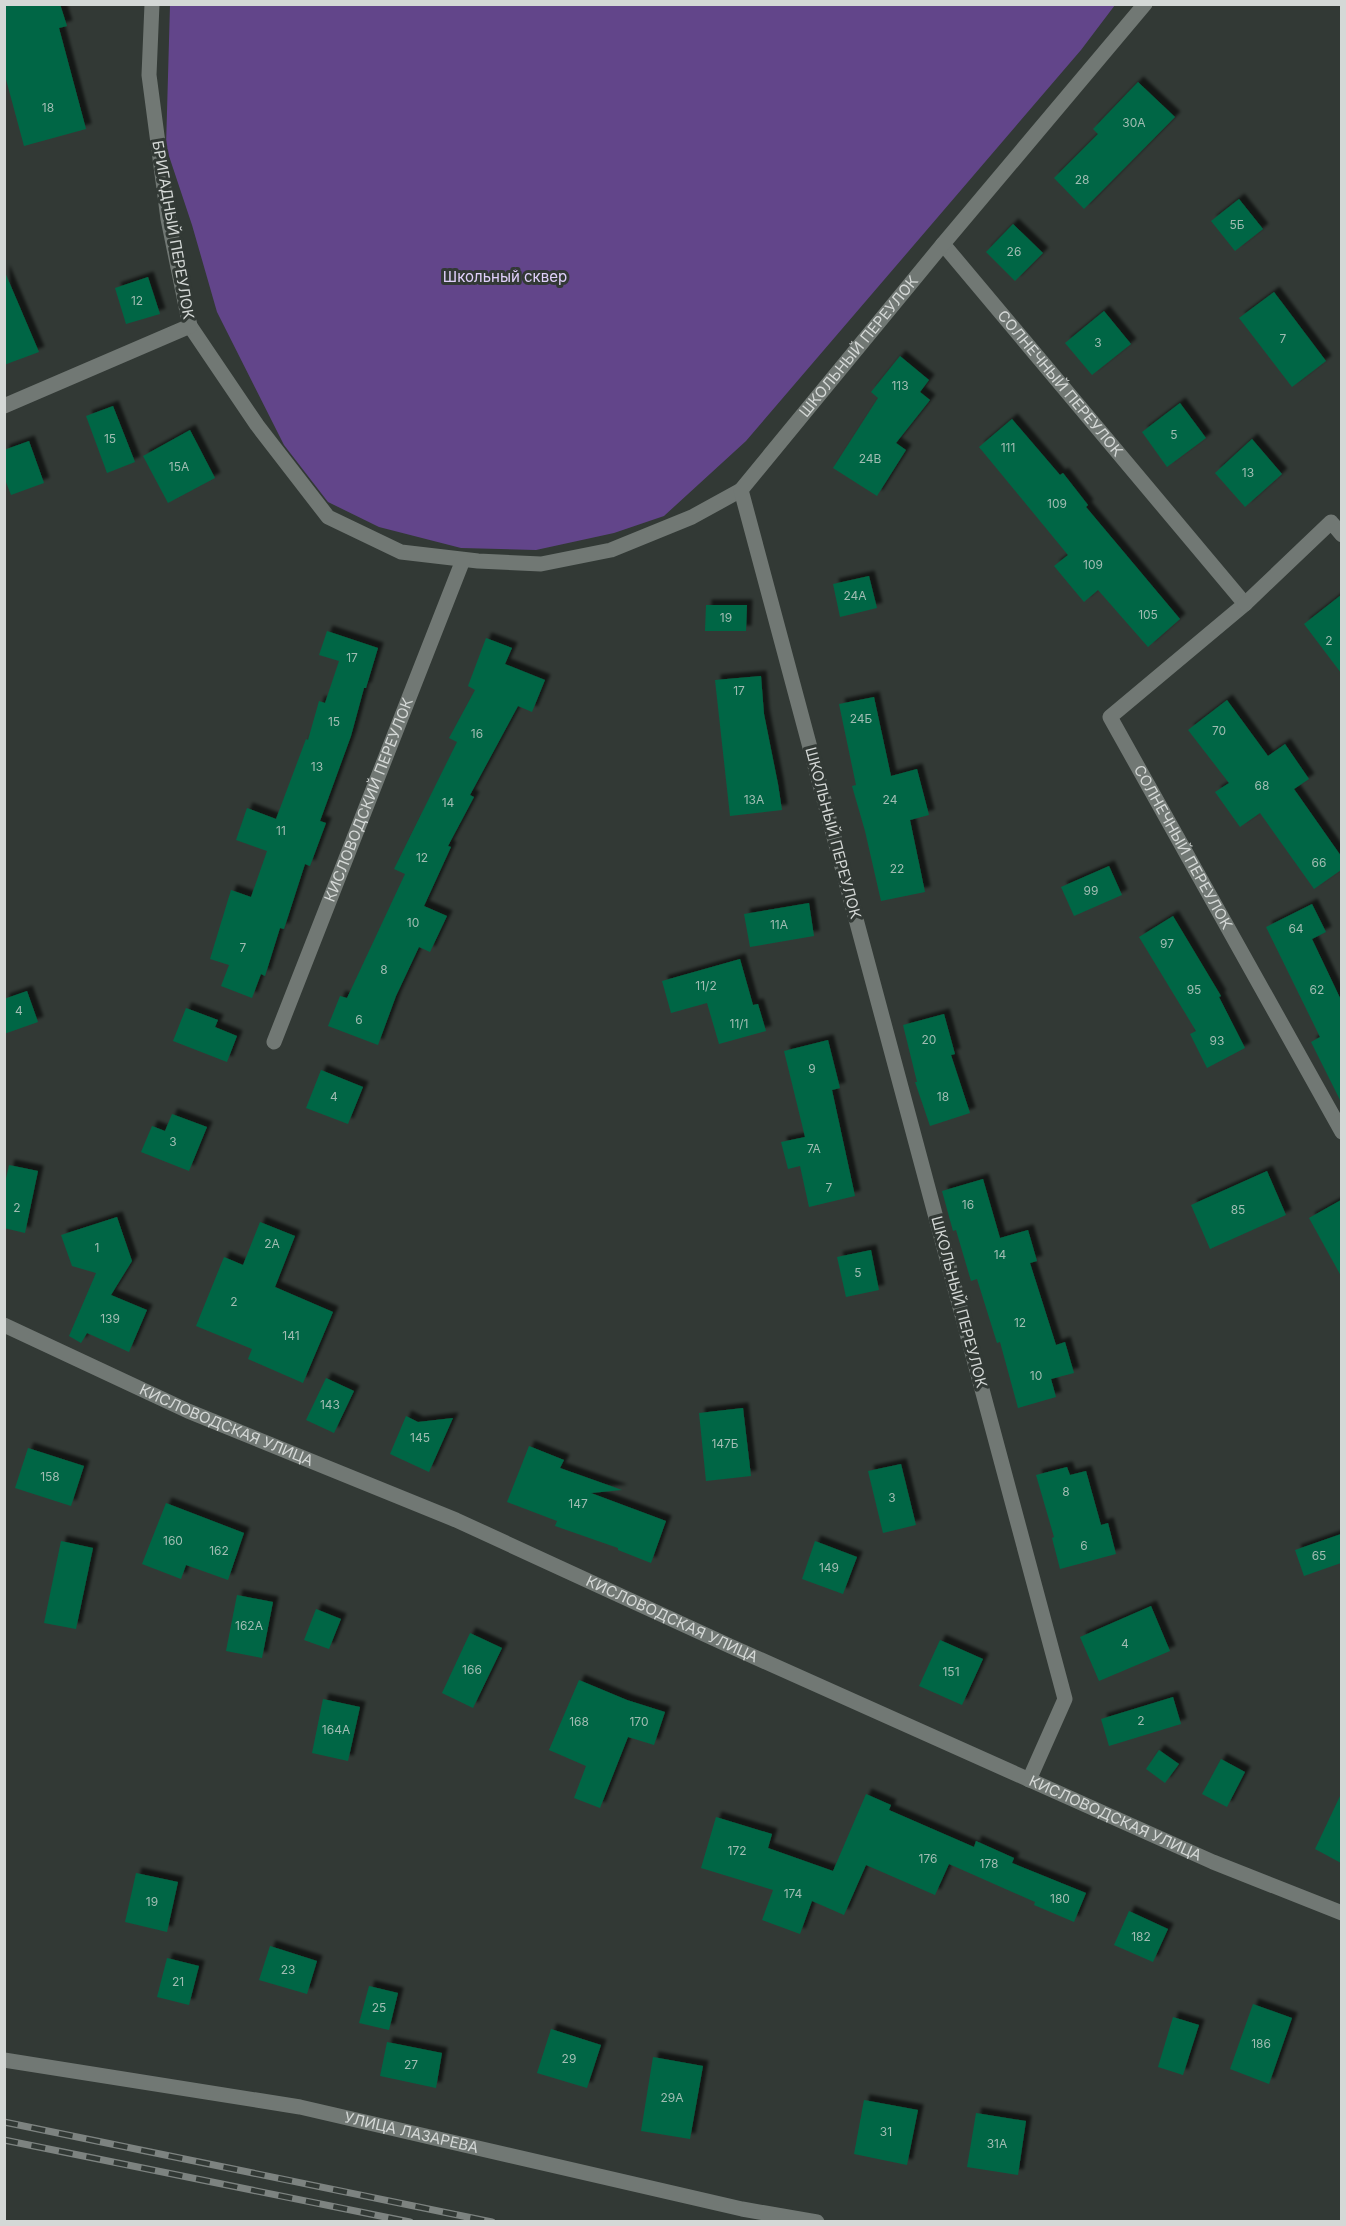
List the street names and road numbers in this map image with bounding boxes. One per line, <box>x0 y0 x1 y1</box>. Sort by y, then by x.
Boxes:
street label: БРИГАДНЫЙ ПЕРЕУЛОК <box>148 139 199 321</box>
street label: ШКОЛЬНЫЙ ПЕРЕУЛОК <box>795 272 922 421</box>
street label: СОЛНЕЧНЫЙ ПЕРЕУЛОК <box>994 306 1127 460</box>
street label: КИСЛОВОДСКИЙ ПЕРЕУЛОК <box>320 695 417 905</box>
street label: ШКОЛЬНЫЙ ПЕРЕУЛОК <box>801 745 866 921</box>
street label: СОЛНЕЧНЫЙ ПЕРЕУЛОК <box>1130 761 1237 932</box>
street label: ШКОЛЬНЫЙ ПЕРЕУЛОК <box>927 1214 992 1390</box>
street label: КИСЛОВОДСКАЯ УЛИЦА <box>136 1380 316 1470</box>
street label: КИСЛОВОДСКАЯ УЛИЦА <box>583 1571 761 1666</box>
street label: КИСЛОВОДСКАЯ УЛИЦА <box>1026 1771 1205 1865</box>
street label: УЛИЦА ЛАЗАРЕВА <box>342 2108 481 2157</box>

